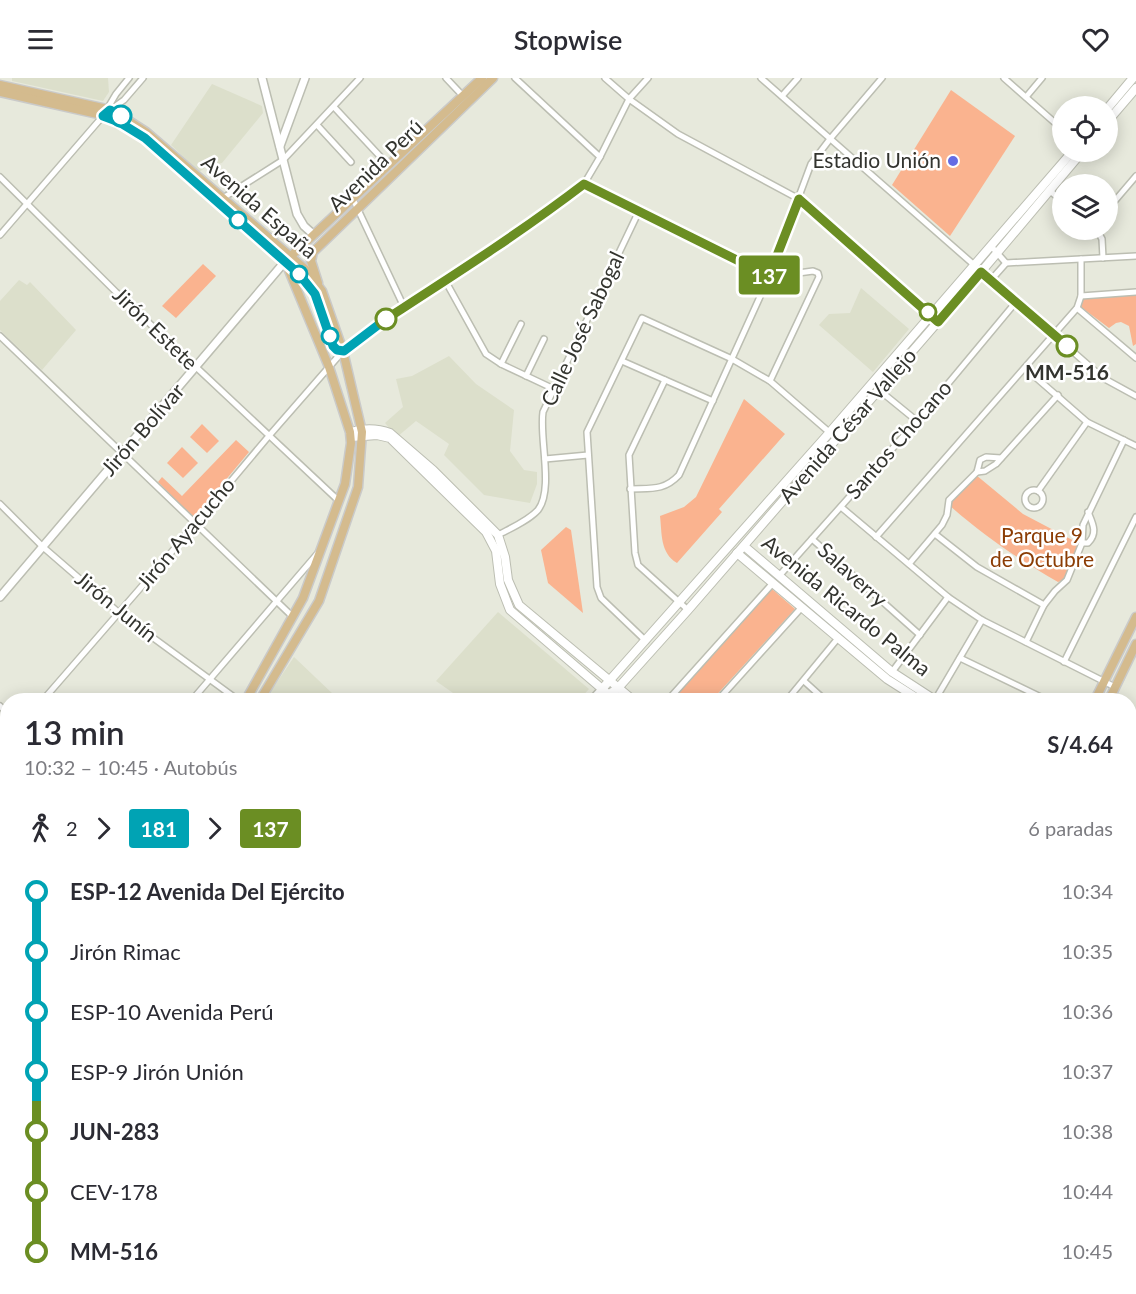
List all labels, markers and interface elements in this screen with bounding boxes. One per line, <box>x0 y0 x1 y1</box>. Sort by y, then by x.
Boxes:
icon: menu <box>24 23 57 56</box>
text: Stopwise <box>514 23 622 56</box>
icon: heart <box>1079 23 1112 56</box>
map controls <box>1052 96 1118 240</box>
button: locate <box>1052 96 1118 162</box>
unlabelled marker <box>110 105 132 127</box>
street label: Avenida Perú <box>322 114 427 216</box>
place label: Estadio Unión <box>812 147 941 172</box>
street label: Avenida España <box>197 149 323 263</box>
marker: Estadio Unión <box>946 154 960 168</box>
button: layers <box>1052 174 1118 240</box>
unlabelled marker <box>229 211 247 229</box>
street label: Calle José Sabogal <box>535 247 628 410</box>
line badge: 137 <box>734 256 804 294</box>
text: 137 <box>751 263 787 288</box>
unlabelled marker <box>290 265 308 283</box>
street label: Jirón Estete <box>108 281 204 374</box>
unlabelled marker <box>919 303 937 321</box>
unlabelled marker <box>375 308 397 330</box>
unlabelled marker <box>321 327 339 345</box>
marker: MM-516 <box>1056 335 1078 357</box>
street label: Avenida César Vallejo <box>773 343 921 507</box>
place label: MM-516 <box>1025 359 1109 384</box>
street label: Santos Chocano <box>840 375 956 503</box>
street label: Jirón Bolívar <box>95 378 189 480</box>
street label: Jirón Ayacucho <box>131 472 239 594</box>
park label: Parque 9 de Octubre <box>990 522 1094 571</box>
street label: Avenida Ricardo Palma <box>758 529 936 680</box>
street label: Salaverry <box>813 536 893 612</box>
street label: Jirón Junín <box>71 565 163 646</box>
text: 13 min <box>24 712 125 752</box>
text: S/4.64 <box>1047 731 1113 758</box>
text: 10:32 – 10:45 · Autobús <box>24 755 237 779</box>
icon: walk <box>24 812 57 845</box>
icon: forward <box>87 812 120 845</box>
icon: forward <box>198 812 231 845</box>
text: 2 <box>66 816 78 840</box>
text: 181 <box>141 816 177 841</box>
text: 137 <box>252 816 289 841</box>
text: 6 paradas <box>1028 816 1113 840</box>
text: ESP-12 Avenida Del Ejército <box>70 878 345 905</box>
text: 10:34 <box>1062 879 1113 903</box>
text: Jirón Rimac <box>70 938 181 965</box>
text: 10:35 <box>1062 939 1113 963</box>
text: ESP-10 Avenida Perú <box>70 998 274 1025</box>
text: 10:36 <box>1062 999 1113 1023</box>
text: ESP-9 Jirón Unión <box>70 1058 244 1085</box>
text: 10:37 <box>1062 1059 1113 1083</box>
text: JUN-283 <box>70 1118 159 1145</box>
text: 10:38 <box>1062 1119 1113 1143</box>
text: CEV-178 <box>70 1178 158 1205</box>
text: 10:44 <box>1062 1179 1113 1203</box>
text: MM-516 <box>70 1238 158 1265</box>
text: 10:45 <box>1062 1239 1113 1263</box>

